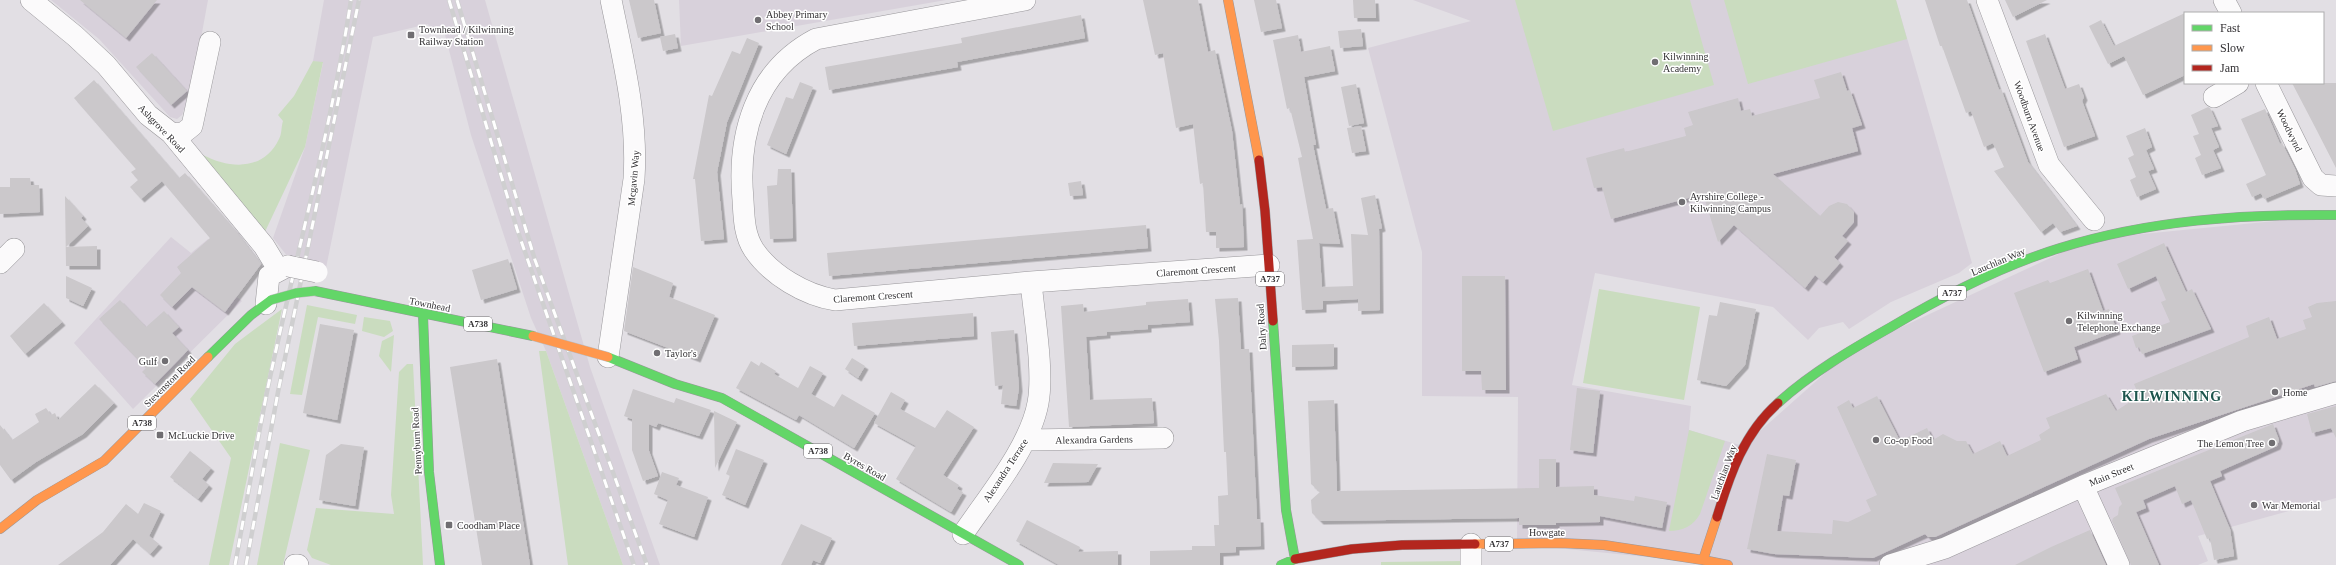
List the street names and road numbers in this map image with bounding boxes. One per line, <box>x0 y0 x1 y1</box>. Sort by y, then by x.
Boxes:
street label: Woodburn Avenue <box>2012 79 2048 153</box>
street label: Ashgrove Road <box>136 102 187 155</box>
street label: Woodwynd <box>2275 107 2305 153</box>
street label: Mcgavin Way <box>626 150 641 206</box>
street label: Lauchlan Way <box>1970 245 2027 278</box>
street label: Claremont Crescent <box>1156 262 1236 279</box>
road number: A737 <box>1256 272 1284 286</box>
road number: A737 <box>1938 286 1966 300</box>
street label: Claremont Crescent <box>833 288 913 305</box>
street label: Townhead <box>408 295 451 314</box>
street label: Dalry Road <box>1254 303 1269 350</box>
road number: A738 <box>464 317 492 331</box>
street label: Stevenston Road <box>142 354 197 409</box>
street label: Pennyburn Road <box>409 407 424 475</box>
road number: A738 <box>128 416 156 430</box>
street label: Alexandra Gardens <box>1055 433 1133 446</box>
street label: Alexandra Terrace <box>981 436 1030 504</box>
street label: Lauchlan Way <box>1708 443 1738 501</box>
road number: A738 <box>804 444 832 458</box>
street label: Byres Road <box>842 450 888 483</box>
street label: Main Street <box>2087 460 2135 488</box>
street label: Howgate <box>1529 527 1566 538</box>
road number: A737 <box>1485 537 1513 551</box>

